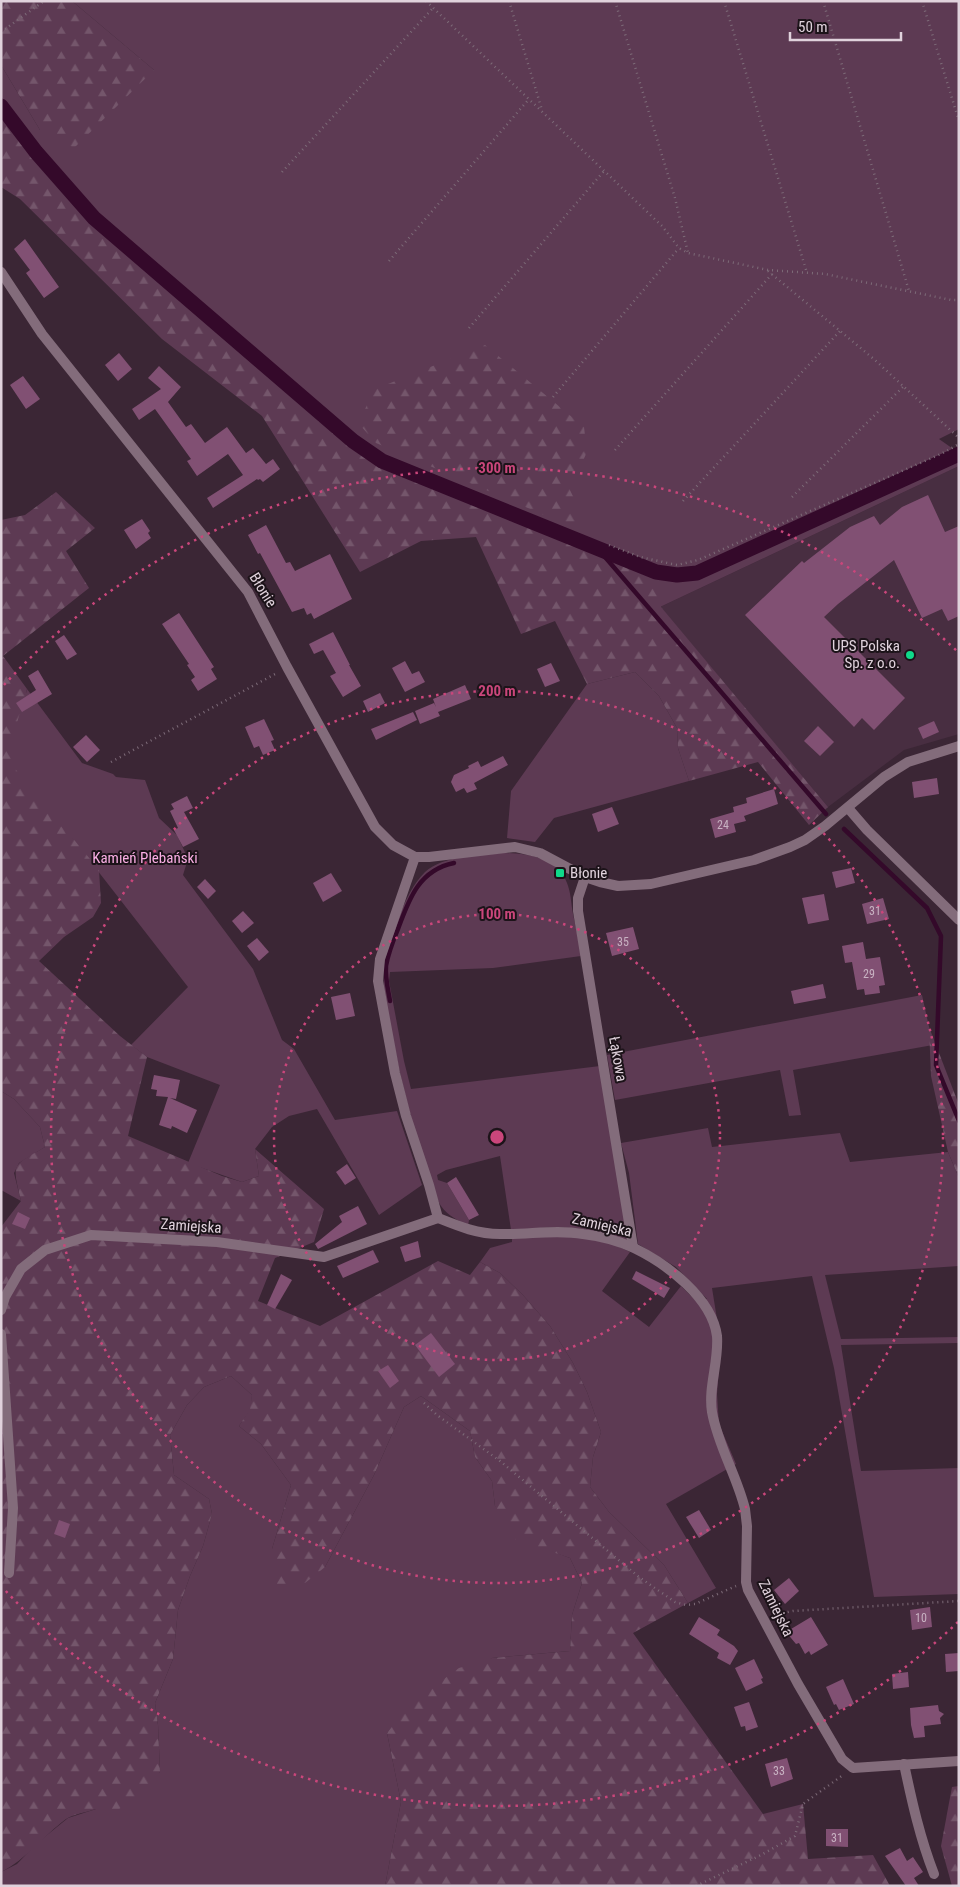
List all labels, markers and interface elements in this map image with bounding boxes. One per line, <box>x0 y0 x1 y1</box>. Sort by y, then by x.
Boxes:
scale bar <box>790 10 901 42</box>
text: 50 m <box>798 18 828 36</box>
text: 300 m <box>478 459 516 477</box>
street label: Błonie <box>246 569 280 611</box>
place label: UPS Polska Sp. z o.o. <box>832 637 900 672</box>
marker: UPS Polska Sp. z o.o. <box>904 649 916 661</box>
text: 200 m <box>478 682 516 700</box>
house number: 24 <box>717 818 729 832</box>
park label: Kamień Plebański <box>92 849 198 867</box>
place label: Błonie <box>570 864 607 882</box>
marker: Błonie <box>554 867 566 879</box>
house number: 31 <box>869 904 881 918</box>
text: 100 m <box>478 905 516 923</box>
house number: 35 <box>617 935 629 949</box>
house number: 29 <box>863 967 875 981</box>
street label: Łąkowa <box>605 1035 631 1083</box>
centre of rings <box>488 1128 506 1146</box>
street label: Zamiejska <box>570 1209 634 1241</box>
street label: Zamiejska <box>160 1215 222 1237</box>
street label: Zamiejska <box>755 1577 797 1639</box>
house number: 10 <box>915 1611 927 1625</box>
house number: 33 <box>773 1764 785 1778</box>
house number: 31 <box>831 1831 843 1845</box>

